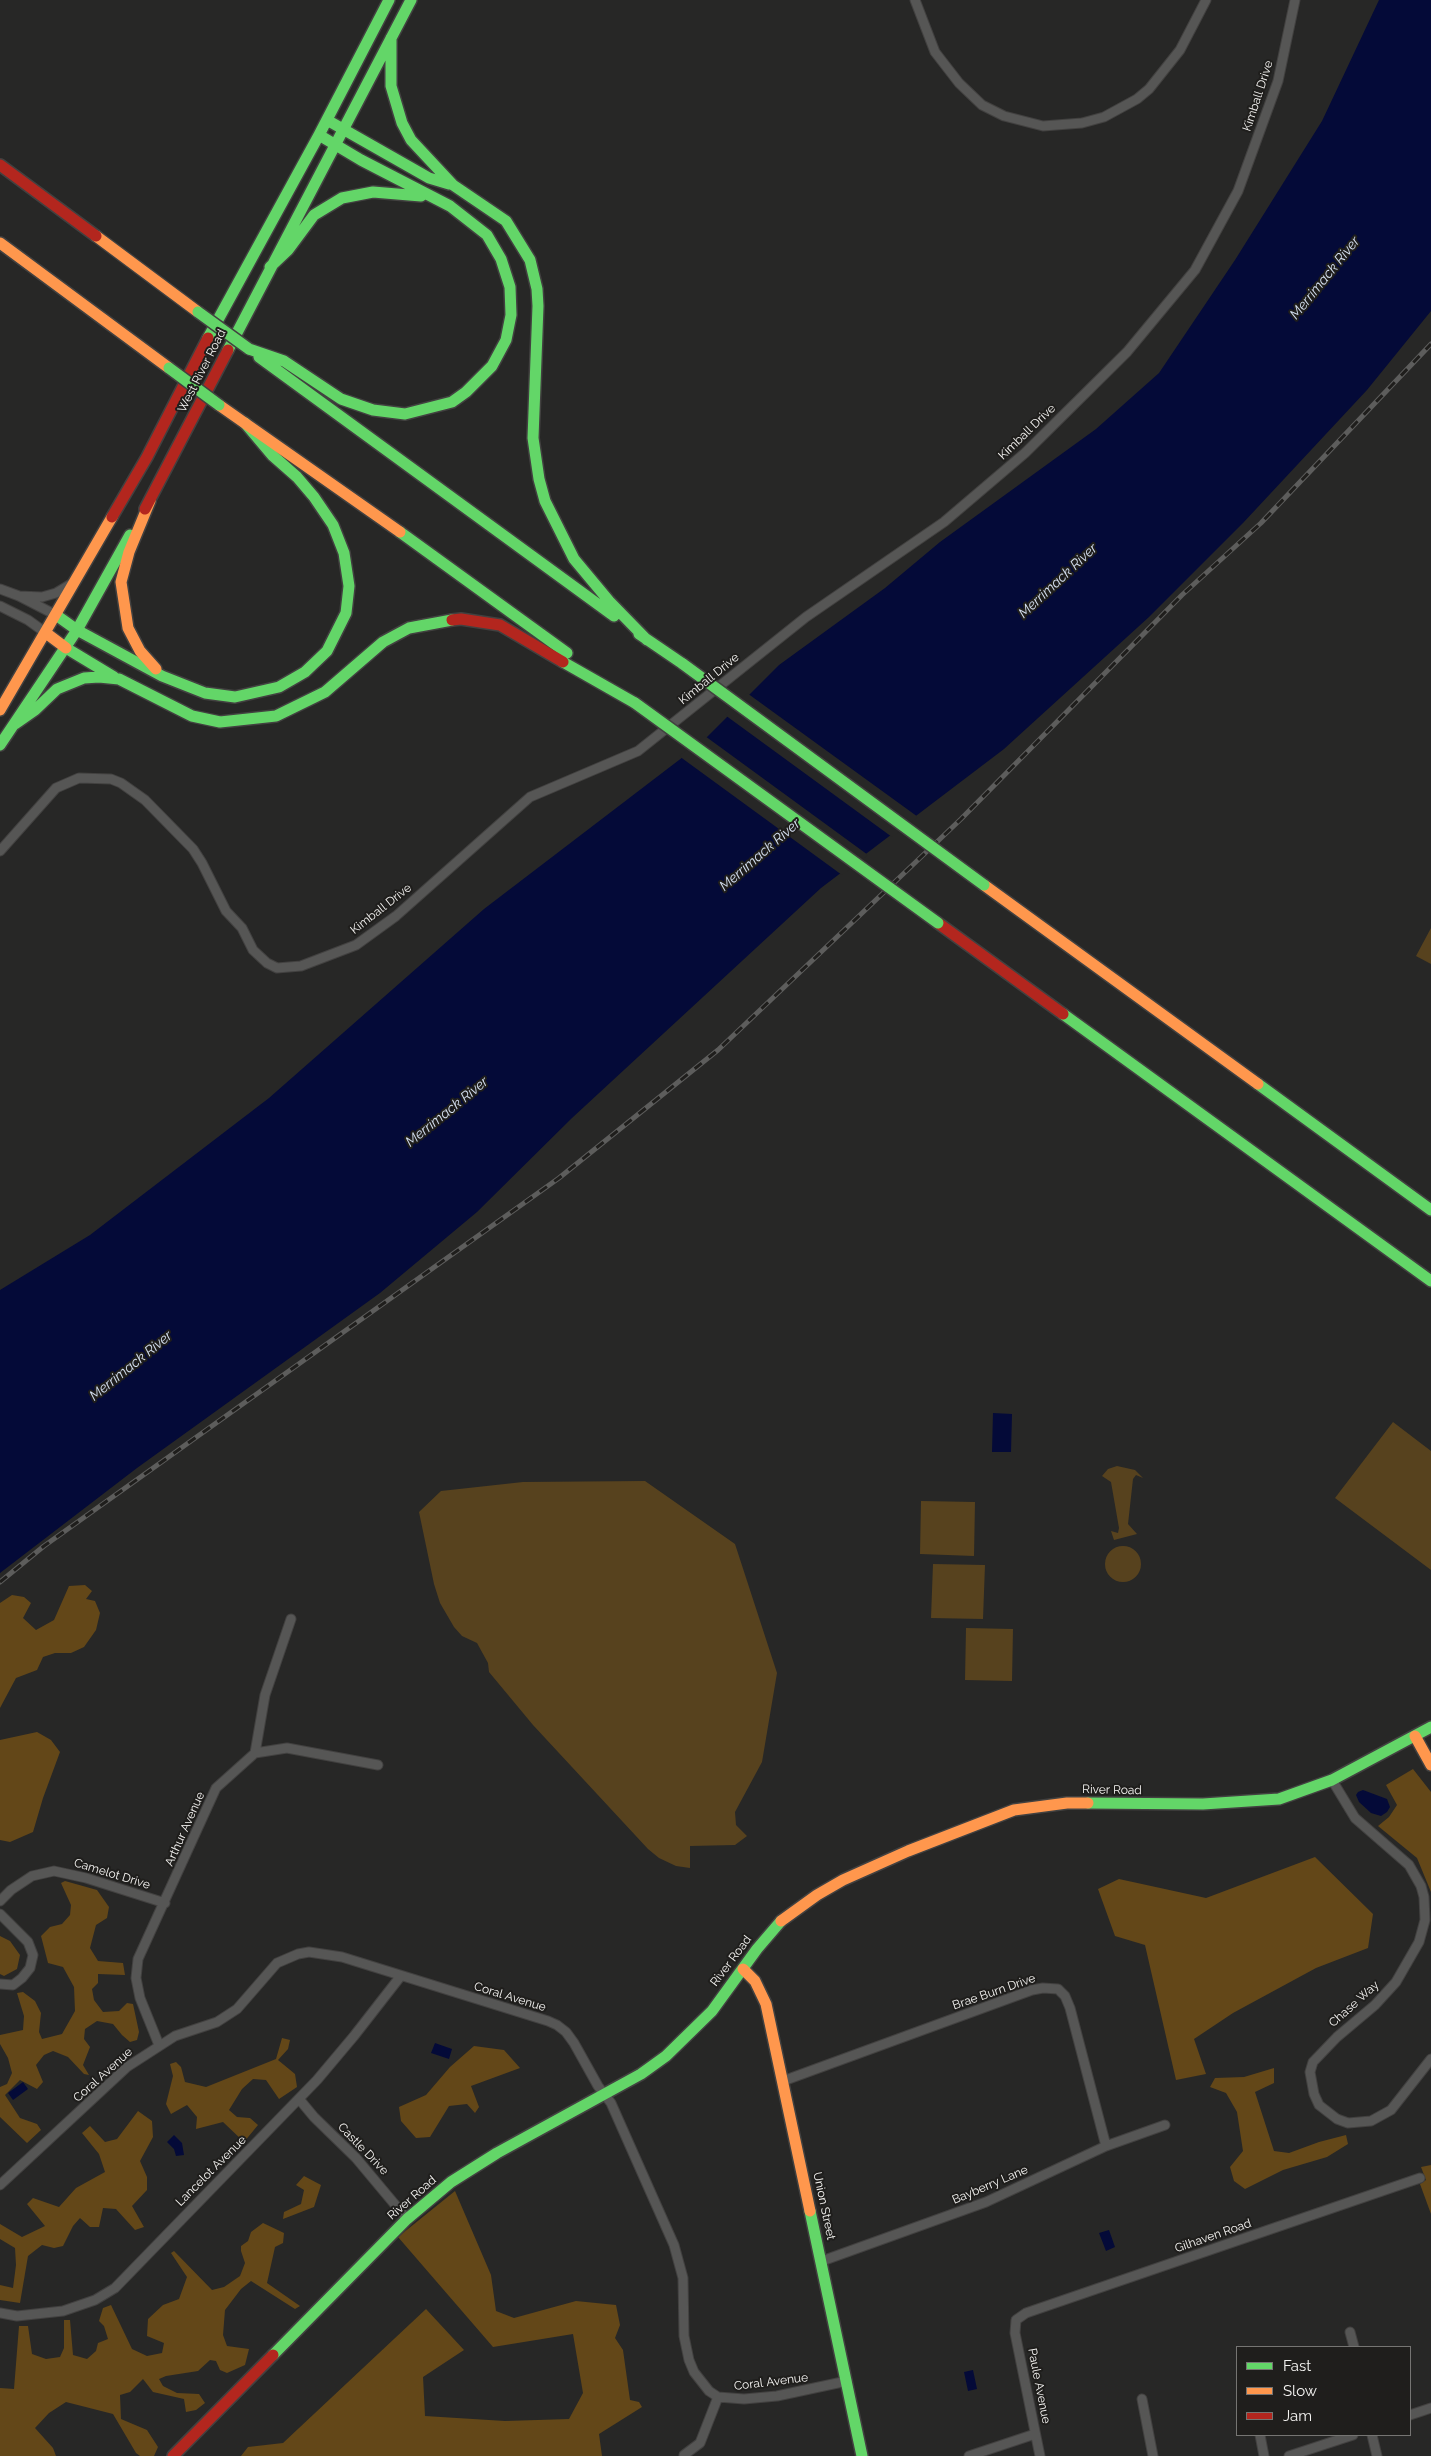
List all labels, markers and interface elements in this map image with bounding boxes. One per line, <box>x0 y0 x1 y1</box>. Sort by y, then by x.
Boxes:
street label: Kimball Drive <box>1240 59 1276 133</box>
water label: Merrimack River <box>1287 233 1363 323</box>
street label: West River Road <box>175 327 229 415</box>
street label: Kimball Drive <box>996 401 1058 463</box>
water label: Merrimack River <box>1015 540 1101 622</box>
street label: Kimball Drive <box>676 650 742 708</box>
water label: Merrimack River <box>716 815 804 895</box>
street label: Kimball Drive <box>348 881 414 937</box>
water label: Merrimack River <box>402 1074 492 1150</box>
water label: Merrimack River <box>86 1328 176 1404</box>
street label: River Road <box>1082 1782 1142 1798</box>
street label: Arthur Avenue <box>162 1790 208 1868</box>
street label: Camelot Drive <box>72 1856 152 1892</box>
street label: River Road <box>707 1933 755 1989</box>
street label: Brae Burn Drive <box>951 1971 1037 2013</box>
street label: Chase Way <box>1326 1978 1382 2030</box>
street label: Coral Avenue <box>472 1979 548 2015</box>
street label: Coral Avenue <box>70 2045 136 2105</box>
street label: Castle Drive <box>335 2120 391 2178</box>
street label: Lancelot Avenue <box>173 2133 249 2209</box>
street label: Bayberry Lane <box>950 2163 1030 2207</box>
street label: Union Street <box>810 2171 838 2241</box>
street label: River Road <box>385 2173 439 2223</box>
street label: Gilhaven Road <box>1173 2216 1253 2256</box>
legend <box>1236 2346 1411 2436</box>
street label: Paule Avenue <box>1025 2347 1053 2425</box>
text: Fast <box>1283 2357 1311 2375</box>
street label: Coral Avenue <box>733 2370 809 2394</box>
text: Slow <box>1283 2382 1317 2400</box>
text: Jam <box>1283 2407 1312 2425</box>

